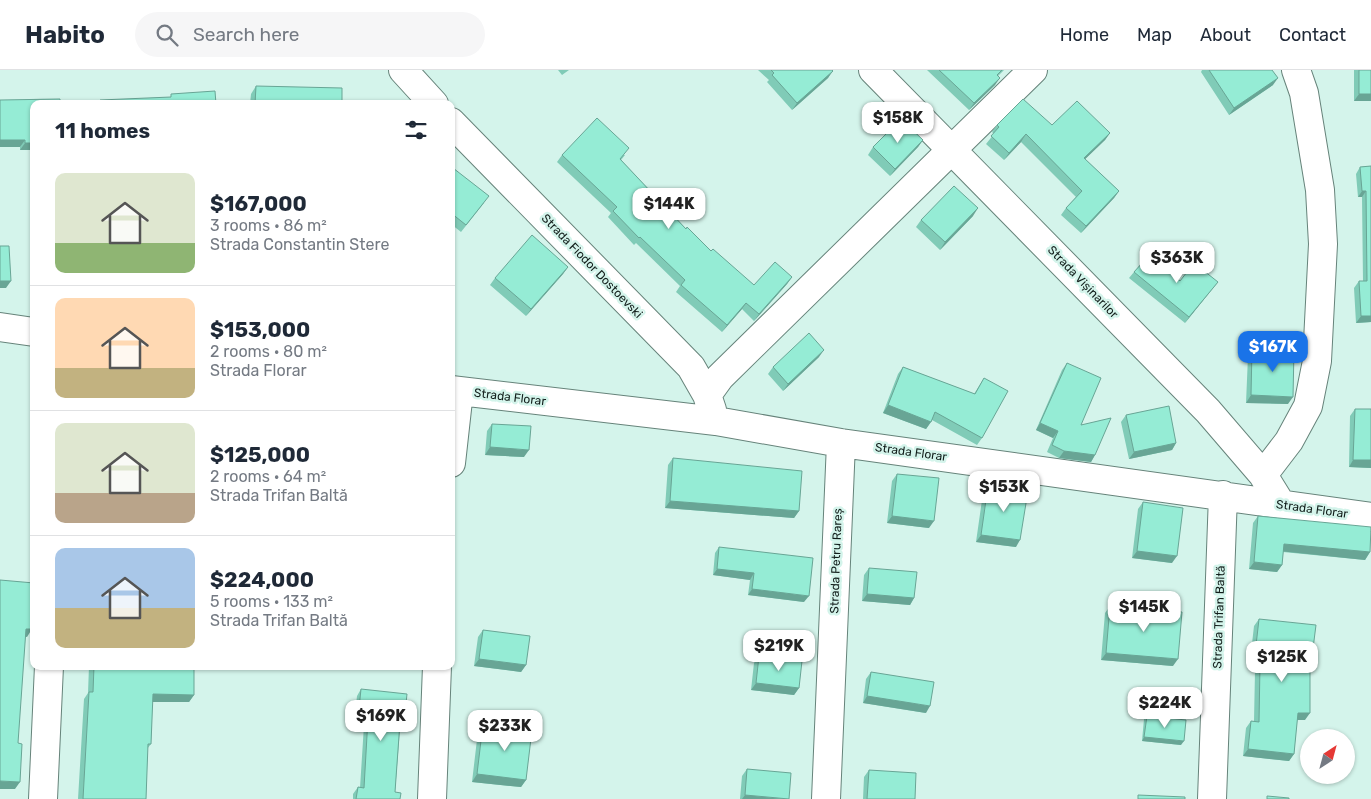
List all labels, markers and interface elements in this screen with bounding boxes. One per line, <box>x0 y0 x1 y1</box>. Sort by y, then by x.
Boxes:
search box <box>135 12 485 57</box>
text: Habito <box>25 21 105 49</box>
icon: search <box>153 21 181 49</box>
text: Search here <box>193 23 300 46</box>
text: Home <box>1060 24 1109 46</box>
text: Map <box>1137 24 1172 46</box>
text: About <box>1200 24 1251 46</box>
text: Contact <box>1279 24 1346 46</box>
pin: $158K <box>863 102 933 144</box>
text: $158K <box>873 108 923 127</box>
icon: filters <box>402 116 430 144</box>
text: 11 homes <box>55 118 150 143</box>
pin: $144K <box>634 188 704 230</box>
text: $167,000 <box>210 191 307 216</box>
icon: home <box>95 193 155 253</box>
text: $144K <box>643 194 695 213</box>
street label: Strada Fiodor Dostoevski <box>539 211 645 321</box>
text: 3 rooms · 86 m² <box>210 216 327 235</box>
text: Strada Constantin Stere <box>210 235 389 254</box>
pin: $363K <box>1142 242 1212 284</box>
street label: Strada Vișinarilor <box>1045 243 1121 321</box>
text: $363K <box>1151 248 1203 267</box>
text: $153,000 <box>210 317 310 342</box>
icon: home <box>95 318 155 378</box>
pin: $167K <box>1238 330 1308 373</box>
text: $167K <box>1249 337 1297 356</box>
text: 2 rooms · 80 m² <box>210 342 327 361</box>
text: Strada Florar <box>210 361 307 380</box>
street label: Strada Florar <box>473 386 547 408</box>
street label: Strada Florar <box>874 440 948 464</box>
text: $125,000 <box>210 442 310 467</box>
icon: home <box>95 443 155 503</box>
text: 2 rooms · 64 m² <box>210 467 326 486</box>
pin: $153K <box>969 470 1039 513</box>
text: $153K <box>979 477 1029 496</box>
text: Strada Trifan Baltă <box>210 486 348 505</box>
street label: Strada Florar <box>1275 497 1349 521</box>
street label: Strada Petru Rareș <box>827 508 845 614</box>
street label: Strada Trifan Baltă <box>1210 565 1228 669</box>
text: $224,000 <box>210 567 314 592</box>
icon: home <box>95 568 155 628</box>
pin: $145K <box>1109 590 1179 633</box>
text: 5 rooms · 133 m² <box>210 592 333 611</box>
text: $145K <box>1119 597 1169 616</box>
text: Strada Trifan Baltă <box>210 611 348 630</box>
pin: $219K <box>744 630 814 672</box>
text: $219K <box>754 636 804 655</box>
pin: $125K <box>1247 640 1317 683</box>
text: $125K <box>1257 647 1307 666</box>
pin: $224K <box>1130 686 1200 729</box>
text: $224K <box>1139 693 1191 712</box>
pin: $169K <box>346 700 416 742</box>
text: $169K <box>356 706 406 725</box>
pin: $233K <box>470 710 540 752</box>
text: $233K <box>479 716 531 735</box>
north arrow <box>1300 729 1355 784</box>
map controls <box>1300 729 1355 784</box>

